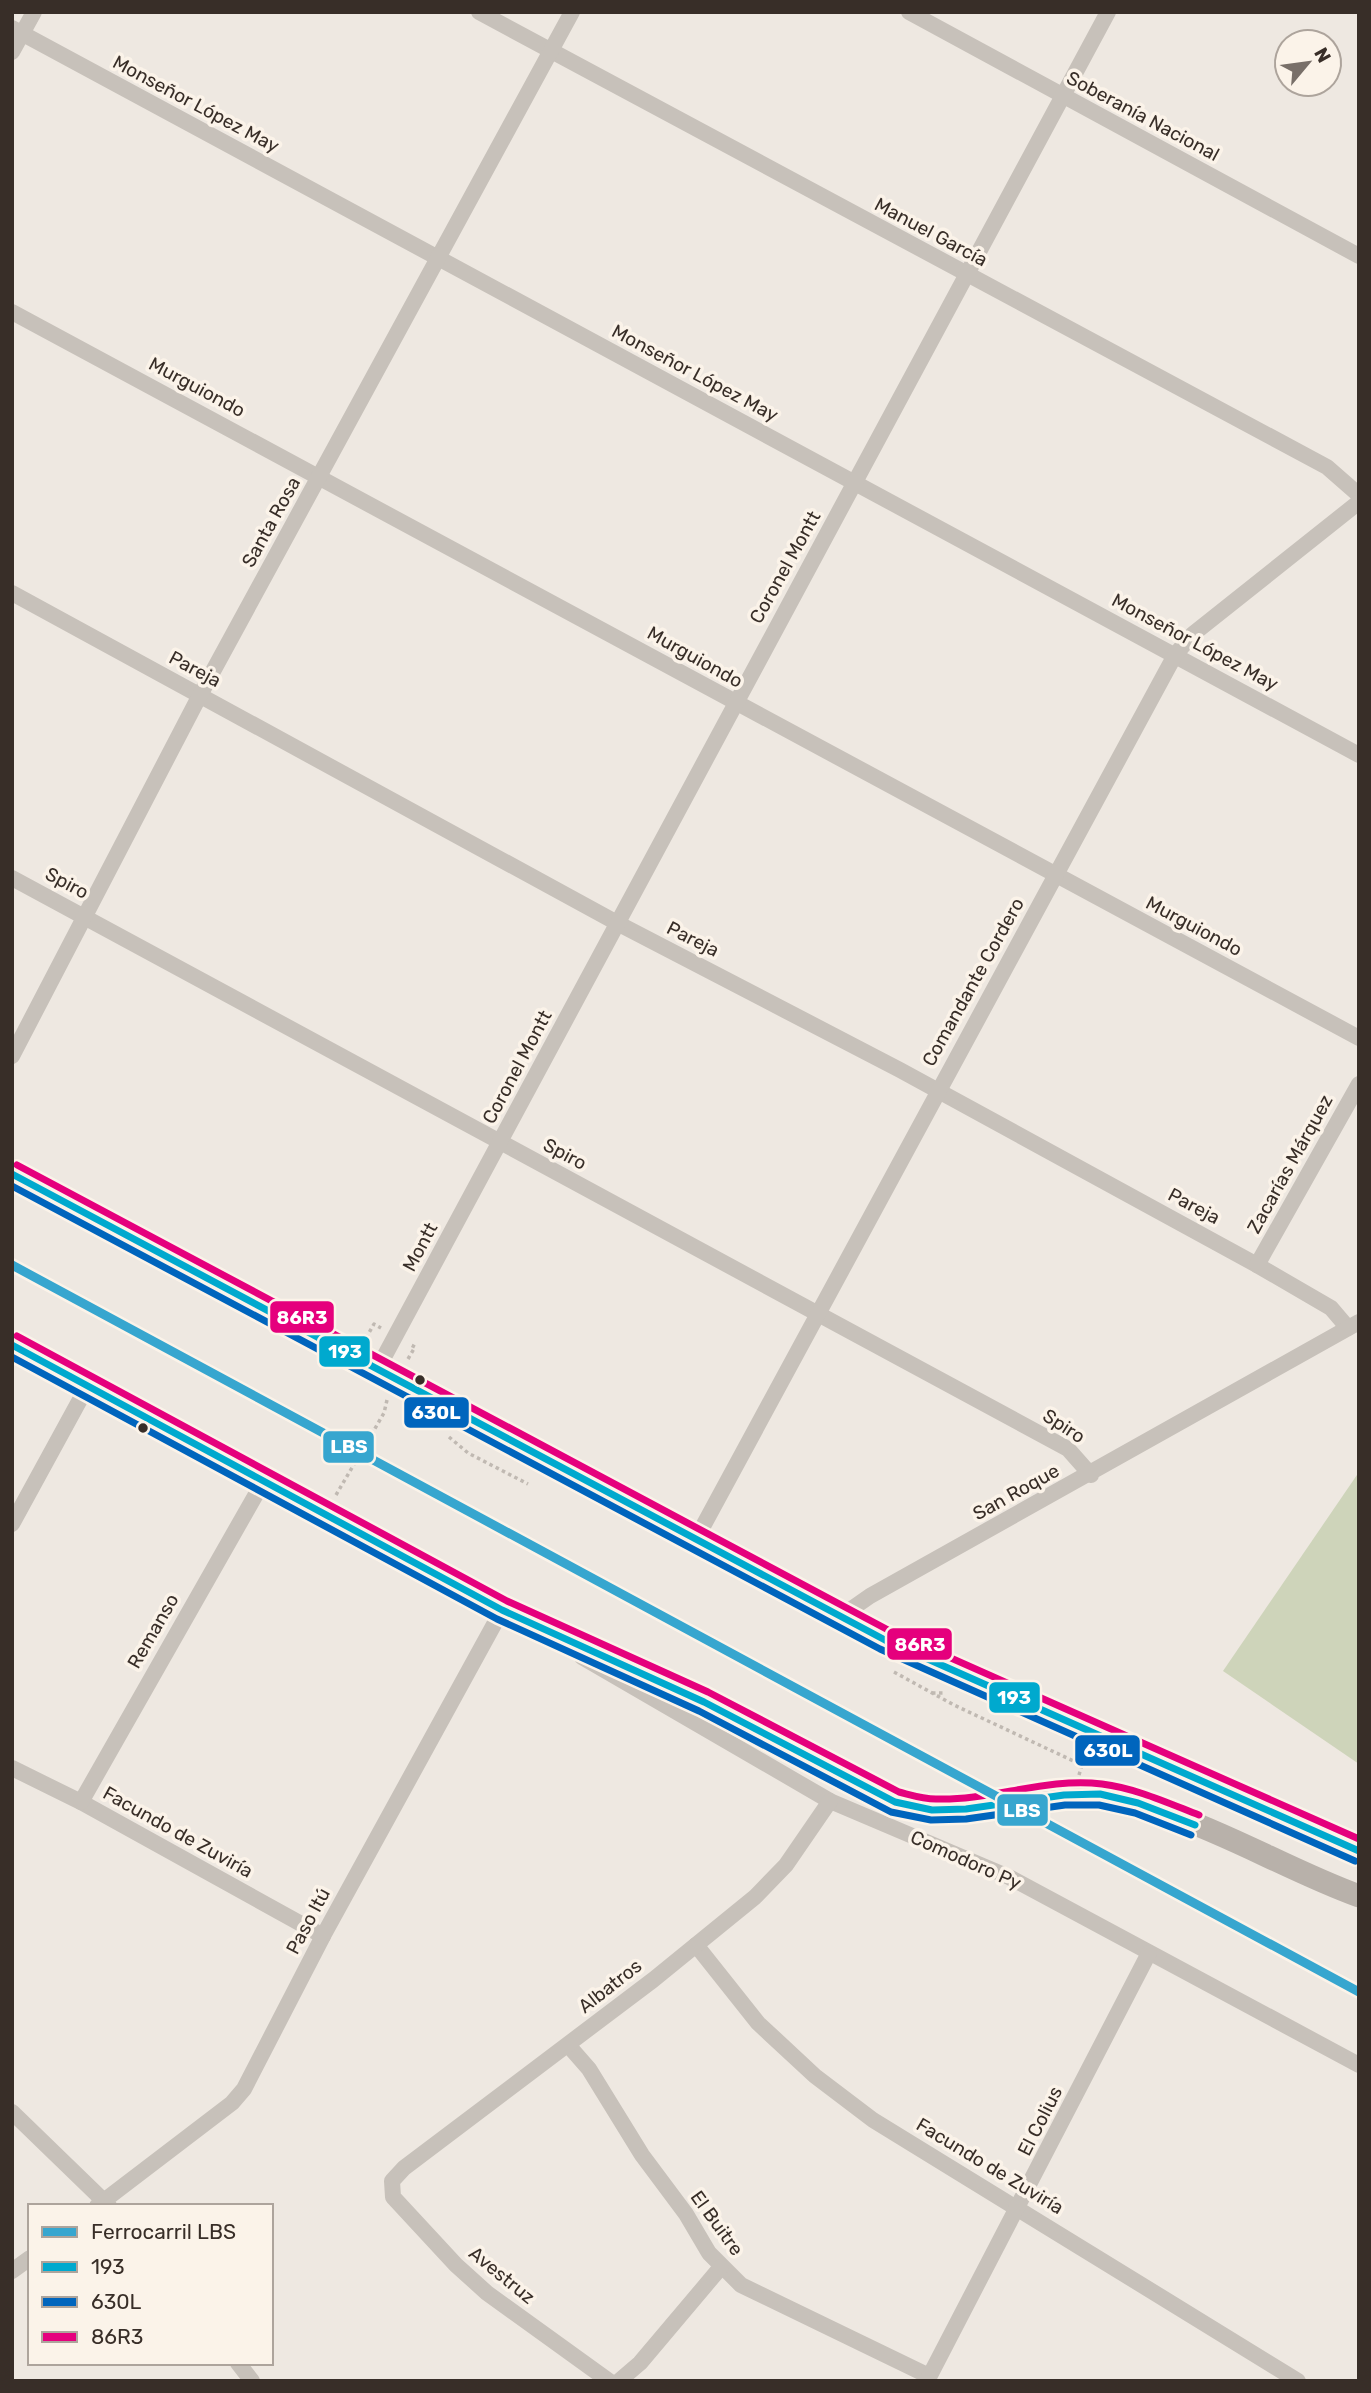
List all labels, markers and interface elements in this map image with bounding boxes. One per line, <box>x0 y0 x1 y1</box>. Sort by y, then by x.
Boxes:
north arrow <box>1273 28 1343 98</box>
text: N <box>1309 43 1336 67</box>
street label: Monseñor López May <box>109 50 283 158</box>
street label: Soberanía Nacional <box>1063 66 1223 166</box>
street label: Manuel García <box>871 193 991 271</box>
street label: Monseñor López May <box>608 319 782 427</box>
street label: Murguiondo <box>145 352 249 422</box>
street label: Santa Rosa <box>237 473 305 571</box>
street label: Coronel Montt <box>745 506 826 627</box>
street label: Monseñor López May <box>1108 588 1282 696</box>
street label: Murguiondo <box>643 621 747 693</box>
street label: Pareja <box>165 646 225 692</box>
street label: Spiro <box>41 862 93 904</box>
street label: Murguiondo <box>1142 891 1246 961</box>
street label: Comandante Cordero <box>917 894 1029 1070</box>
street label: Pareja <box>663 916 723 962</box>
street label: Coronel Montt <box>477 1006 557 1128</box>
street label: Zacarías Márquez <box>1242 1091 1338 1237</box>
street label: Spiro <box>539 1133 591 1175</box>
street label: Pareja <box>1164 1183 1224 1229</box>
street label: Montt <box>398 1218 443 1275</box>
line badge: 86R3 <box>269 1300 335 1334</box>
text: 86R3 <box>277 1306 327 1329</box>
line badge: 193 <box>318 1335 371 1368</box>
text: 193 <box>328 1340 362 1363</box>
unlabelled marker <box>413 1373 427 1387</box>
line badge: 630L <box>403 1396 470 1429</box>
text: 630L <box>411 1401 461 1424</box>
street label: Spiro <box>1039 1404 1089 1448</box>
unlabelled marker <box>136 1421 150 1435</box>
line badge: LBS <box>322 1430 375 1464</box>
text: LBS <box>330 1435 368 1458</box>
street label: San Roque <box>969 1459 1063 1525</box>
street label: Remanso <box>122 1590 184 1672</box>
line badge: 86R3 <box>886 1627 953 1661</box>
text: 86R3 <box>895 1633 945 1656</box>
line badge: 193 <box>988 1681 1041 1714</box>
text: 193 <box>997 1686 1031 1709</box>
line badge: 630L <box>1074 1734 1141 1767</box>
text: 630L <box>1083 1739 1133 1762</box>
street label: Facundo de Zuviría <box>99 1781 257 1883</box>
line badge: LBS <box>996 1793 1049 1827</box>
text: LBS <box>1003 1799 1041 1822</box>
street label: Comodoro Py <box>907 1825 1025 1895</box>
street label: Paso Itú <box>281 1884 335 1958</box>
street label: Albatros <box>574 1954 646 2018</box>
street label: El Colius <box>1013 2082 1067 2160</box>
street label: Facundo de Zuviría <box>912 2113 1068 2219</box>
street label: El Buitre <box>686 2186 748 2260</box>
legend <box>28 2204 273 2365</box>
text: Ferrocarril LBS <box>91 2219 236 2244</box>
street label: Avestruz <box>464 2241 540 2309</box>
text: 193 <box>91 2254 125 2279</box>
text: 630L <box>91 2289 142 2314</box>
text: 86R3 <box>91 2324 143 2349</box>

